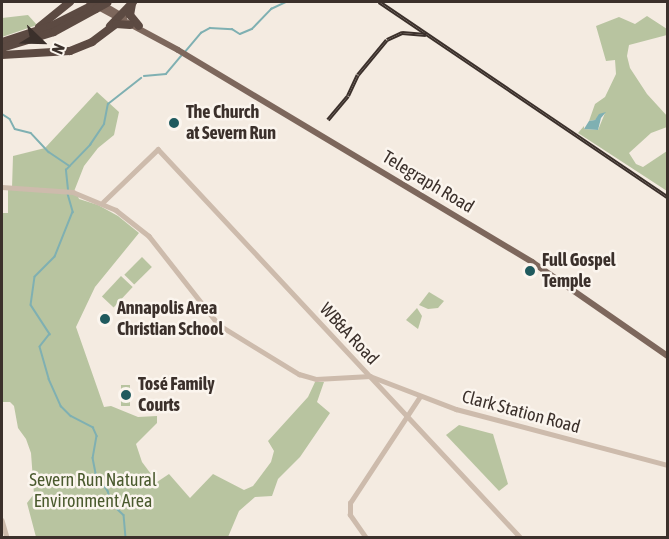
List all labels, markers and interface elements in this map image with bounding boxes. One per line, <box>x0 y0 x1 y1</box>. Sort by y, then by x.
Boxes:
north arrow <box>12 12 72 72</box>
text: N <box>48 41 69 57</box>
place label: The Church at Severn Run <box>186 102 276 144</box>
marker: The Church at Severn Run <box>167 116 181 130</box>
street label: Telegraph Road <box>378 146 478 218</box>
place label: Full Gospel Temple <box>542 250 616 292</box>
marker: Full Gospel Temple <box>523 264 537 278</box>
place label: Annapolis Area Christian School <box>117 298 223 340</box>
street label: WB&A Road <box>315 299 383 369</box>
marker: Annapolis Area Christian School <box>98 312 112 326</box>
place label: Tosé Family Courts <box>138 374 215 416</box>
street label: Clark Station Road <box>460 386 582 438</box>
marker: Tosé Family Courts <box>119 388 133 402</box>
park label: Severn Run Natural Environment Area <box>29 470 157 512</box>

